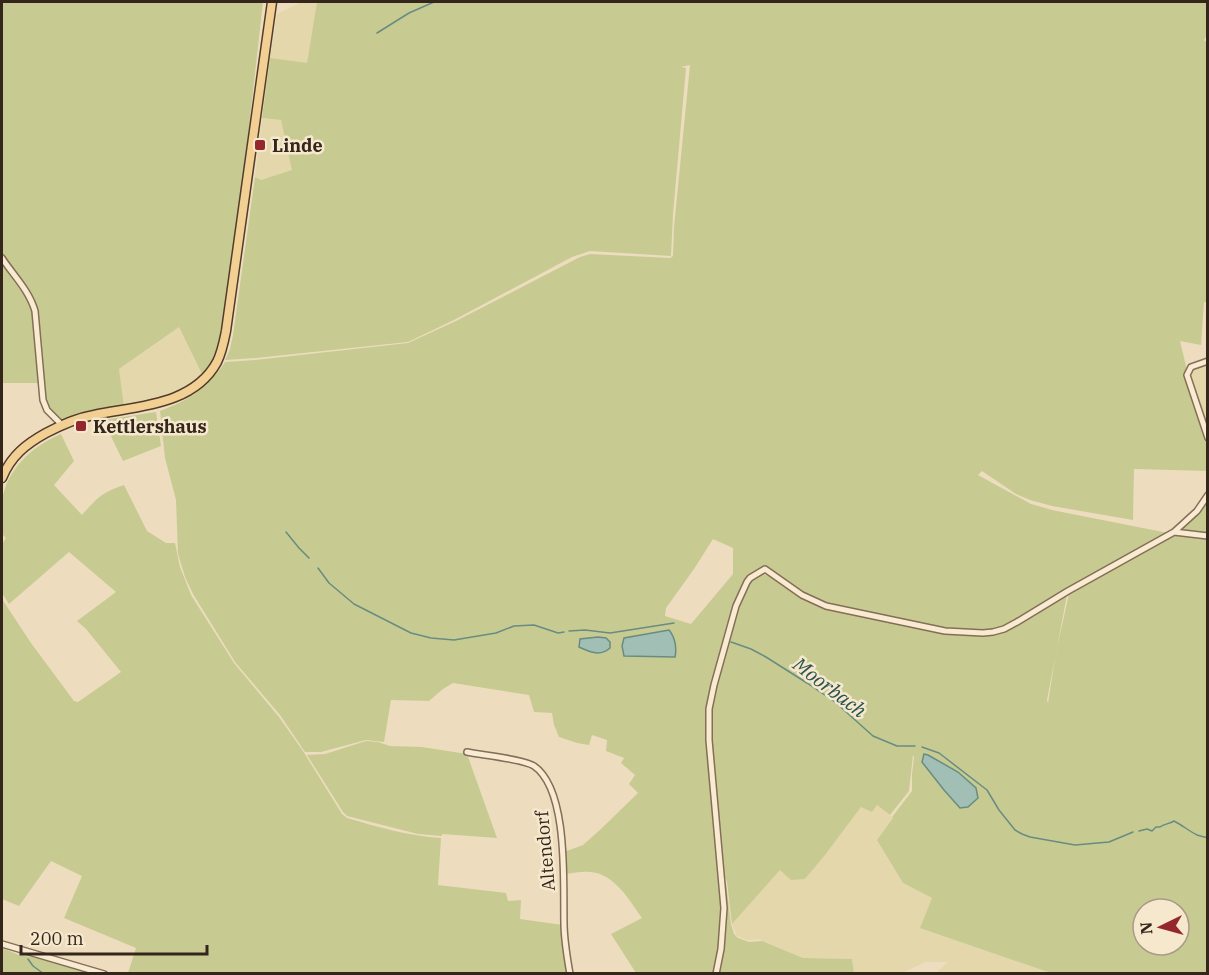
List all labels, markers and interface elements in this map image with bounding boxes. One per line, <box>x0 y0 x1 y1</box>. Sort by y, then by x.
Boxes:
place label: Linde <box>272 134 323 157</box>
marker: Linde <box>253 138 267 152</box>
place label: Kettlershaus <box>93 415 207 438</box>
marker: Kettlershaus <box>74 419 88 433</box>
water label: Moorbach <box>787 650 872 723</box>
street label: Altendorf <box>530 808 560 892</box>
north arrow <box>1131 897 1191 957</box>
scale bar <box>21 918 207 956</box>
text: N <box>1136 921 1157 935</box>
text: 200 m <box>30 927 84 950</box>

